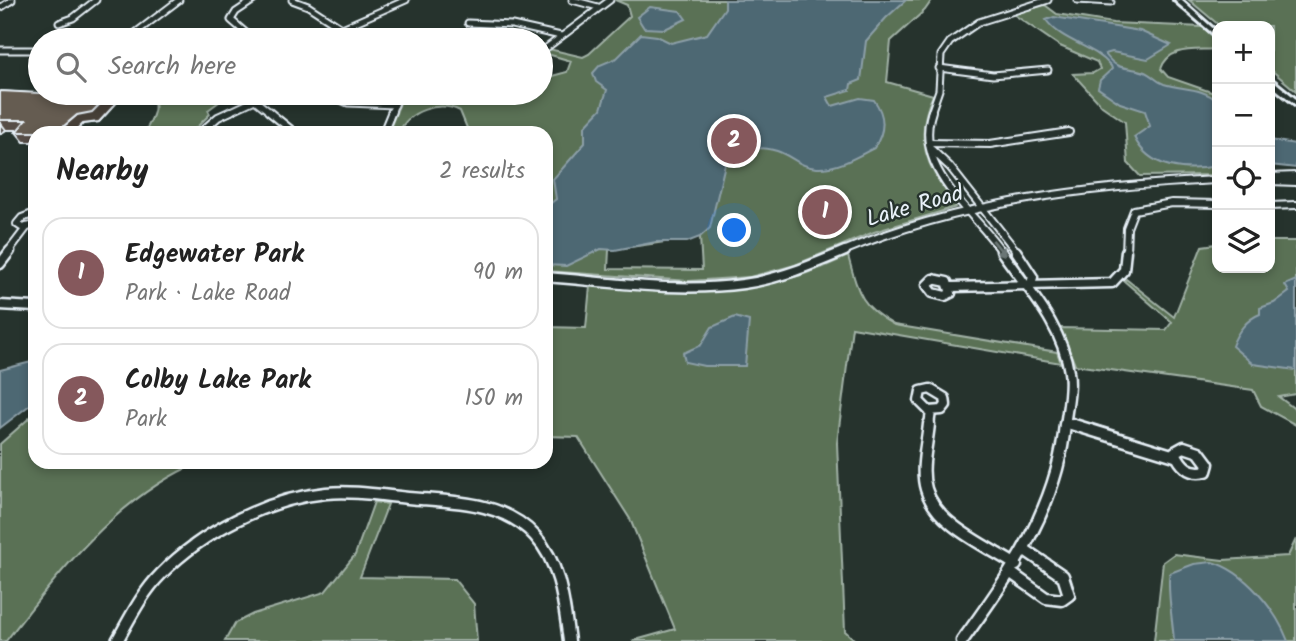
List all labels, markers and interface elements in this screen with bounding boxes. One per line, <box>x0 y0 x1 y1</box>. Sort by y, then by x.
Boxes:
map controls <box>1212 21 1275 273</box>
button: + <box>1212 21 1275 84</box>
search box <box>28 28 553 105</box>
text: Search here <box>108 46 236 88</box>
icon: search <box>52 48 90 86</box>
button: − <box>1212 84 1275 147</box>
pin: 2 <box>711 115 757 167</box>
button: locate <box>1212 147 1275 210</box>
text: Nearby <box>56 148 148 196</box>
text: 2 results <box>439 154 525 190</box>
street label: Lake Road <box>862 176 968 238</box>
pin: 1 <box>802 186 848 238</box>
button: layers <box>1212 210 1275 273</box>
your location <box>717 213 751 247</box>
text: Edgewater Park <box>125 234 304 276</box>
one-way arrow <box>991 240 1006 257</box>
text: 1 <box>78 255 84 291</box>
text: 90 m <box>473 255 523 291</box>
text: Park · Lake Road <box>125 276 290 312</box>
text: Colby Lake Park <box>125 360 311 402</box>
text: 2 <box>74 381 88 417</box>
text: 150 m <box>464 381 523 417</box>
text: Park <box>125 402 167 438</box>

